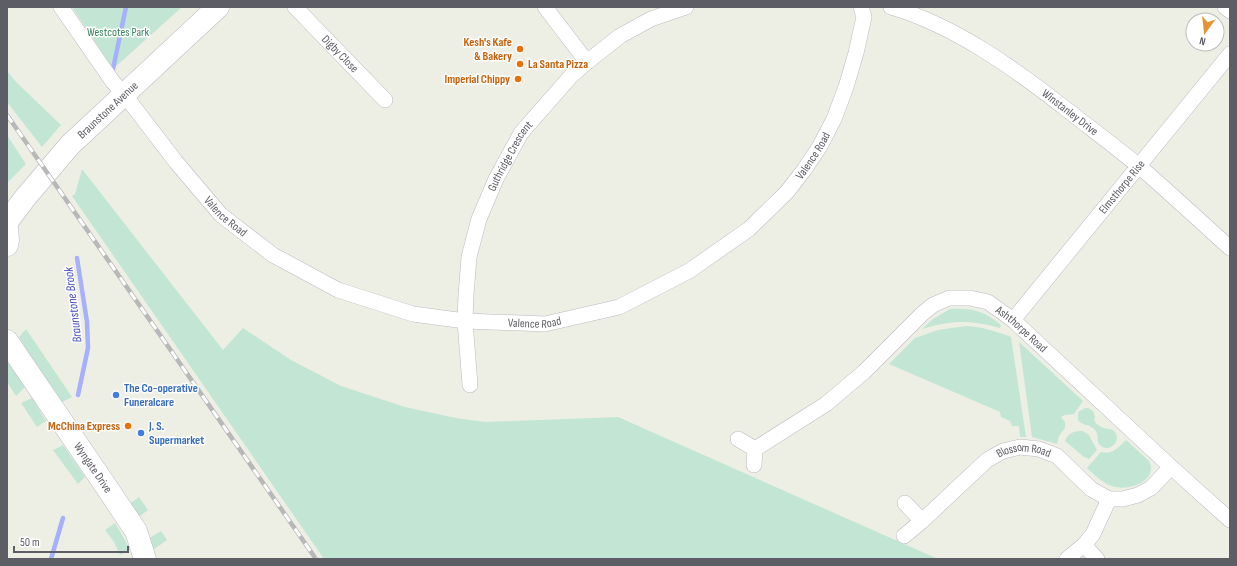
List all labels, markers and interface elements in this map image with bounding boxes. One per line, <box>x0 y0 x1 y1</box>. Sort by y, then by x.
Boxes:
north arrow <box>1185 12 1225 52</box>
park label: Westcotes Park <box>87 25 150 40</box>
street label: Digby Close <box>318 32 362 76</box>
text: N <box>1198 34 1207 48</box>
place label: Kesh's Kafe & Bakery <box>464 35 512 64</box>
marker: Kesh's Kafe & Bakery <box>515 44 525 54</box>
place label: La Santa Pizza <box>528 57 588 72</box>
marker: La Santa Pizza <box>515 59 525 69</box>
place label: Imperial Chippy <box>444 72 510 87</box>
marker: Imperial Chippy <box>513 74 523 84</box>
street label: Braunstone Avenue <box>75 78 142 142</box>
street label: Winstanley Drive <box>1039 86 1101 139</box>
street label: Guthridge Crescent <box>485 118 536 194</box>
street label: Valence Road <box>792 130 834 183</box>
street label: Elmsthorpe Rise <box>1096 157 1149 217</box>
street label: Valence Road <box>200 193 250 240</box>
water label: Braunstone Brook <box>60 265 86 344</box>
street label: Ashthorpe Road <box>992 302 1050 356</box>
street label: Valence Road <box>508 314 563 332</box>
place label: The Co-operative Funeralcare <box>124 381 198 410</box>
marker: The Co-operative Funeralcare <box>111 390 121 400</box>
place label: McChina Express <box>48 419 120 434</box>
place label: J. S. Supermarket <box>148 419 204 448</box>
marker: McChina Express <box>123 421 133 431</box>
marker: J. S. Supermarket <box>136 428 146 438</box>
street label: Wyngate Drive <box>70 439 115 496</box>
street label: Blossom Road <box>994 440 1053 461</box>
scale bar <box>14 528 128 554</box>
text: 50 m <box>20 535 40 550</box>

